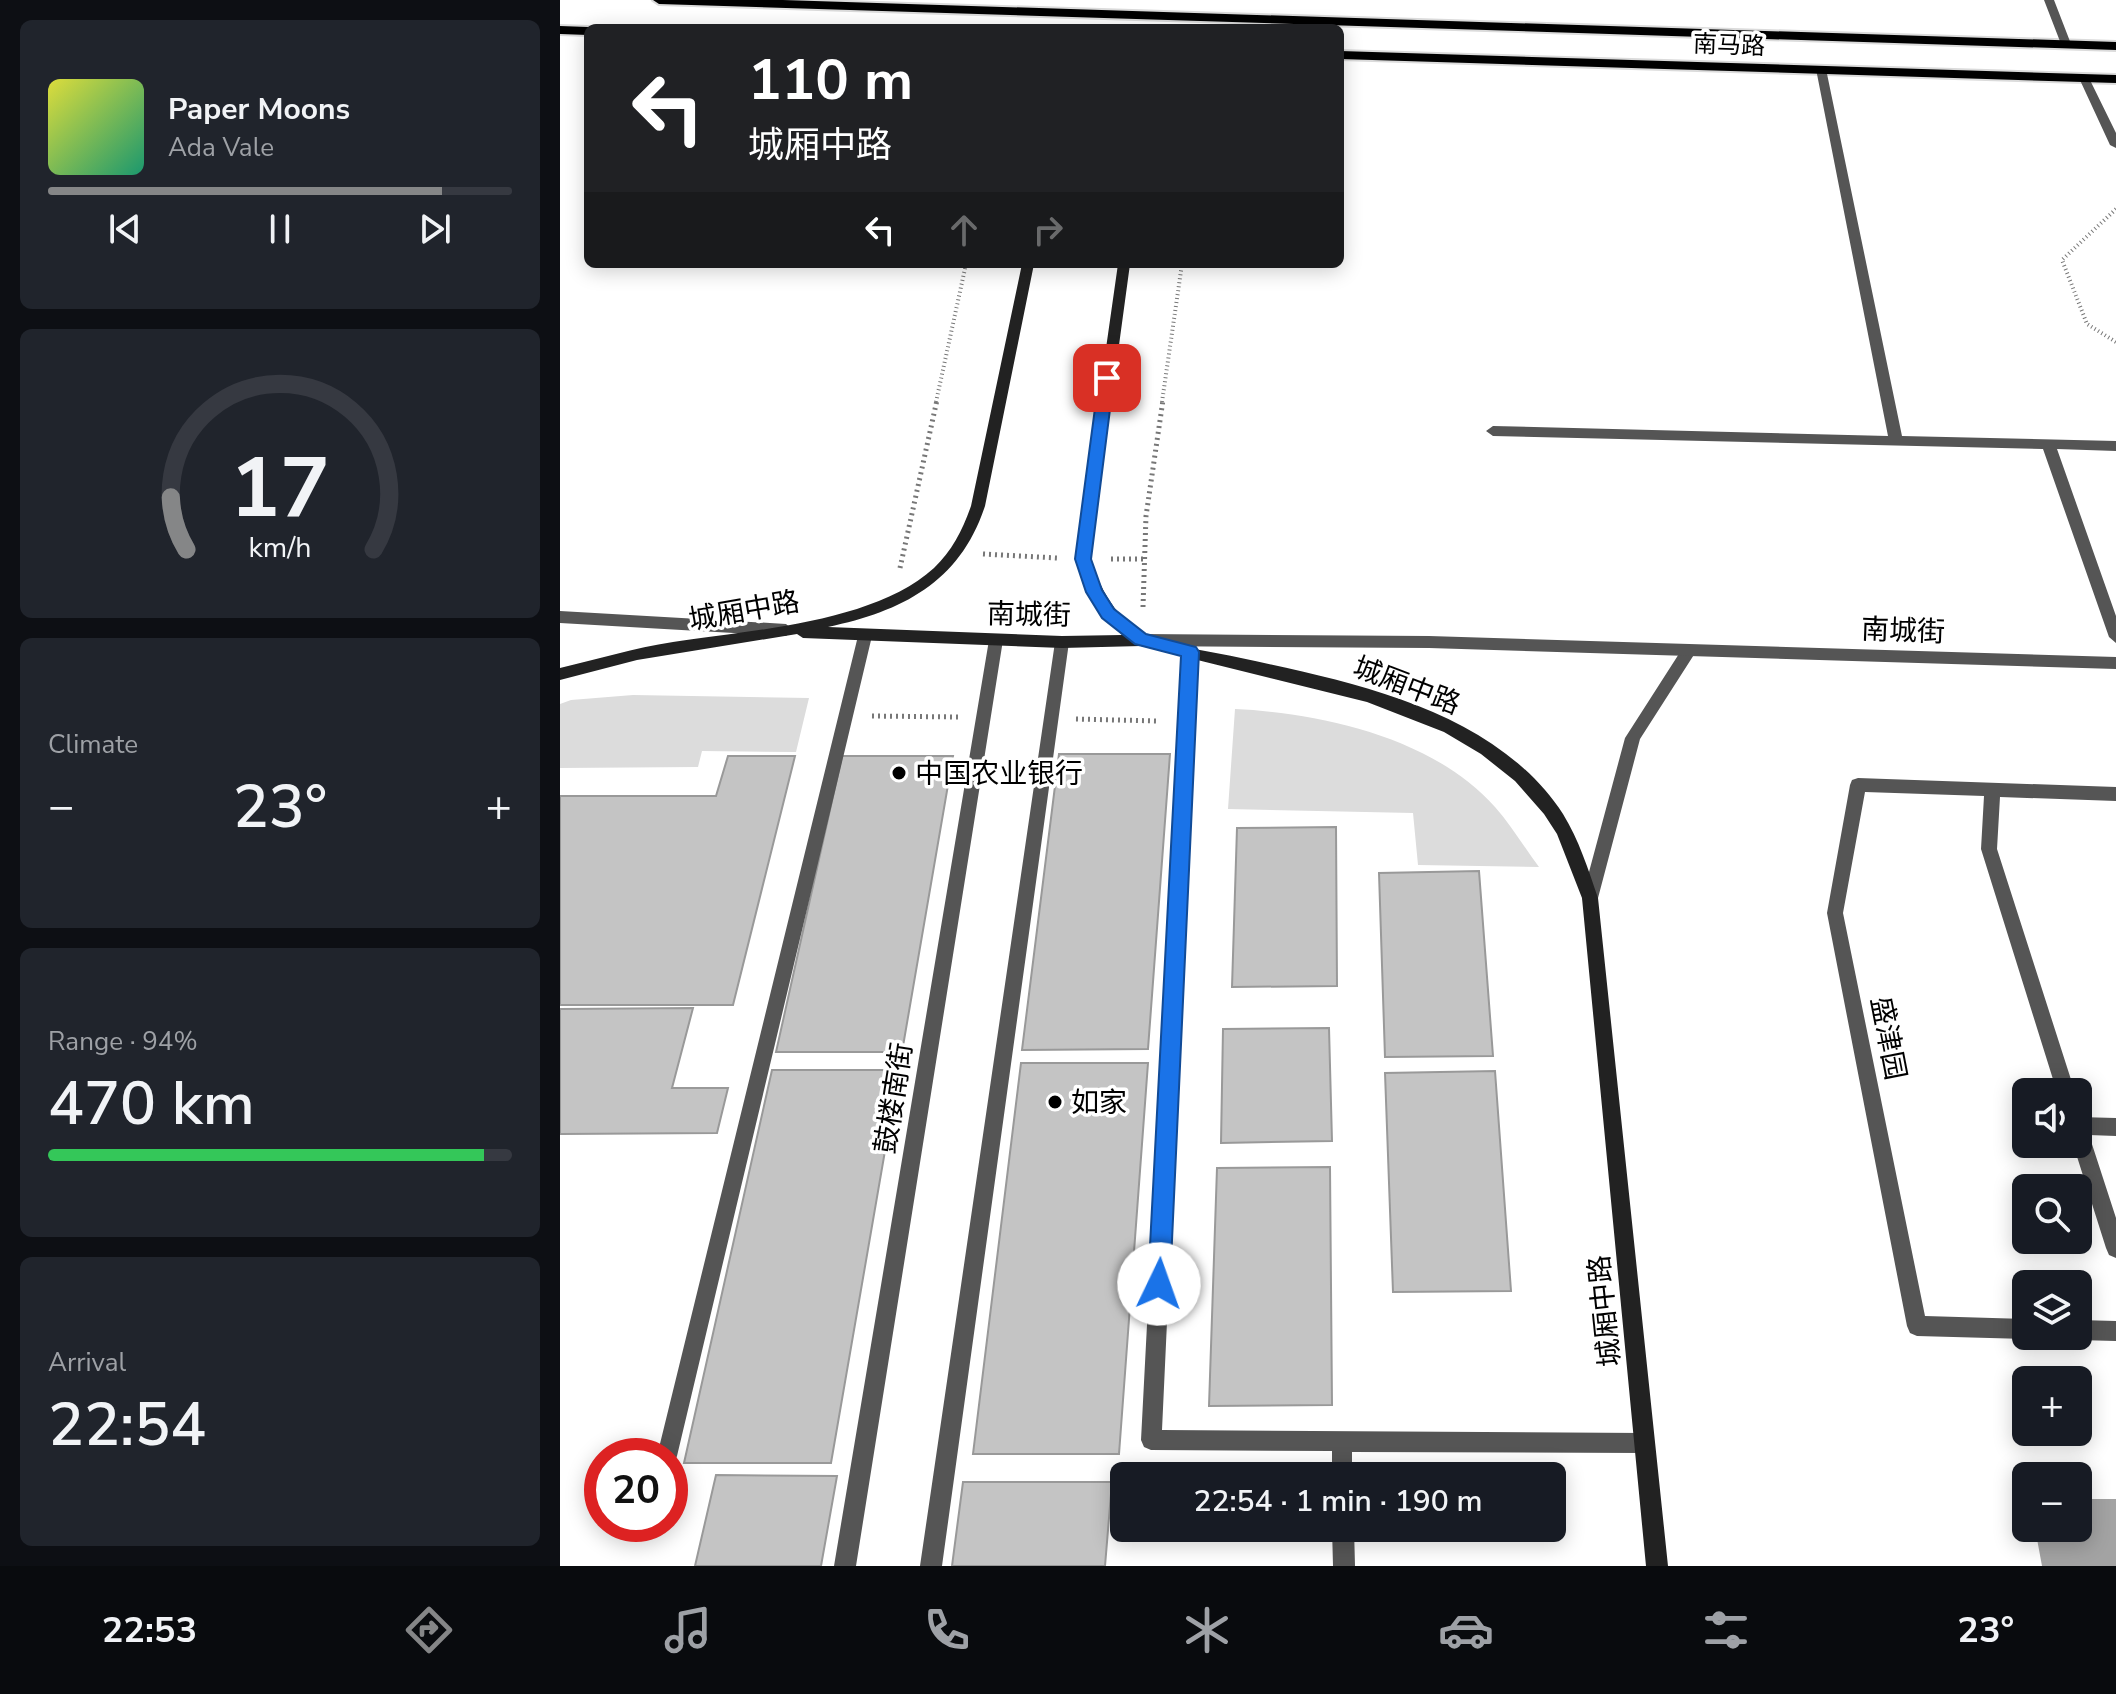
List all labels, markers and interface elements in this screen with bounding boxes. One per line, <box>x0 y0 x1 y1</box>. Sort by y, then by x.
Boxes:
street label: 南马路 <box>1692 28 1766 62</box>
text: 110 m <box>748 42 913 119</box>
icon: left <box>616 56 720 160</box>
text: Paper Moons <box>168 89 350 130</box>
text: 城厢中路 <box>748 121 892 170</box>
text: Ada Vale <box>168 130 274 165</box>
icon: previous <box>103 207 147 251</box>
icon: pause <box>258 207 302 251</box>
icon: next <box>413 207 457 251</box>
icon: left <box>858 208 902 252</box>
icon: ahead <box>942 208 986 252</box>
icon: right <box>1026 208 1070 252</box>
pin <box>1073 344 1141 412</box>
icon: arrive <box>1085 356 1129 400</box>
text: 17 <box>230 431 330 544</box>
text: km/h <box>249 528 311 567</box>
street label: 城厢中路 <box>686 583 803 639</box>
street label: 南城街 <box>987 595 1071 635</box>
street label: 南城街 <box>1860 611 1946 651</box>
street label: 城厢中路 <box>1348 648 1466 724</box>
text: Climate <box>48 727 138 762</box>
place label: 中国农业银行 <box>915 755 1083 793</box>
marker: 中国农业银行 <box>890 764 908 782</box>
text: 23° <box>233 766 327 848</box>
text: − <box>48 777 74 837</box>
text: + <box>486 777 512 837</box>
street label: 盛津园 <box>1861 993 1915 1083</box>
text: Range · 94% <box>48 1024 198 1059</box>
street label: 鼓楼南街 <box>866 1040 922 1156</box>
text: 470 km <box>48 1063 255 1145</box>
map controls <box>2012 1078 2092 1542</box>
button: sound <box>2012 1078 2092 1158</box>
place label: 如家 <box>1071 1084 1127 1122</box>
marker: 如家 <box>1046 1093 1064 1111</box>
button: search <box>2012 1174 2092 1254</box>
position arrow <box>1117 1242 1201 1326</box>
street label: 城厢中路 <box>1580 1253 1630 1369</box>
button: layers <box>2012 1270 2092 1350</box>
text: Arrival <box>48 1345 126 1380</box>
button: + <box>2012 1366 2092 1446</box>
text: 22:54 <box>48 1384 206 1466</box>
speed limit sign: 20 <box>584 1438 688 1542</box>
button: − <box>2012 1462 2092 1542</box>
text: 22:54 · 1 min · 190 m <box>1193 1481 1483 1522</box>
icon: directions <box>401 1602 457 1658</box>
icon: music <box>660 1602 716 1658</box>
icon: phone <box>919 1602 975 1658</box>
icon: climate <box>1179 1602 1235 1658</box>
icon: car <box>1438 1602 1494 1658</box>
icon: filters <box>1698 1602 1754 1658</box>
text: 22:53 <box>102 1606 197 1655</box>
text: 23° <box>1957 1606 2014 1655</box>

